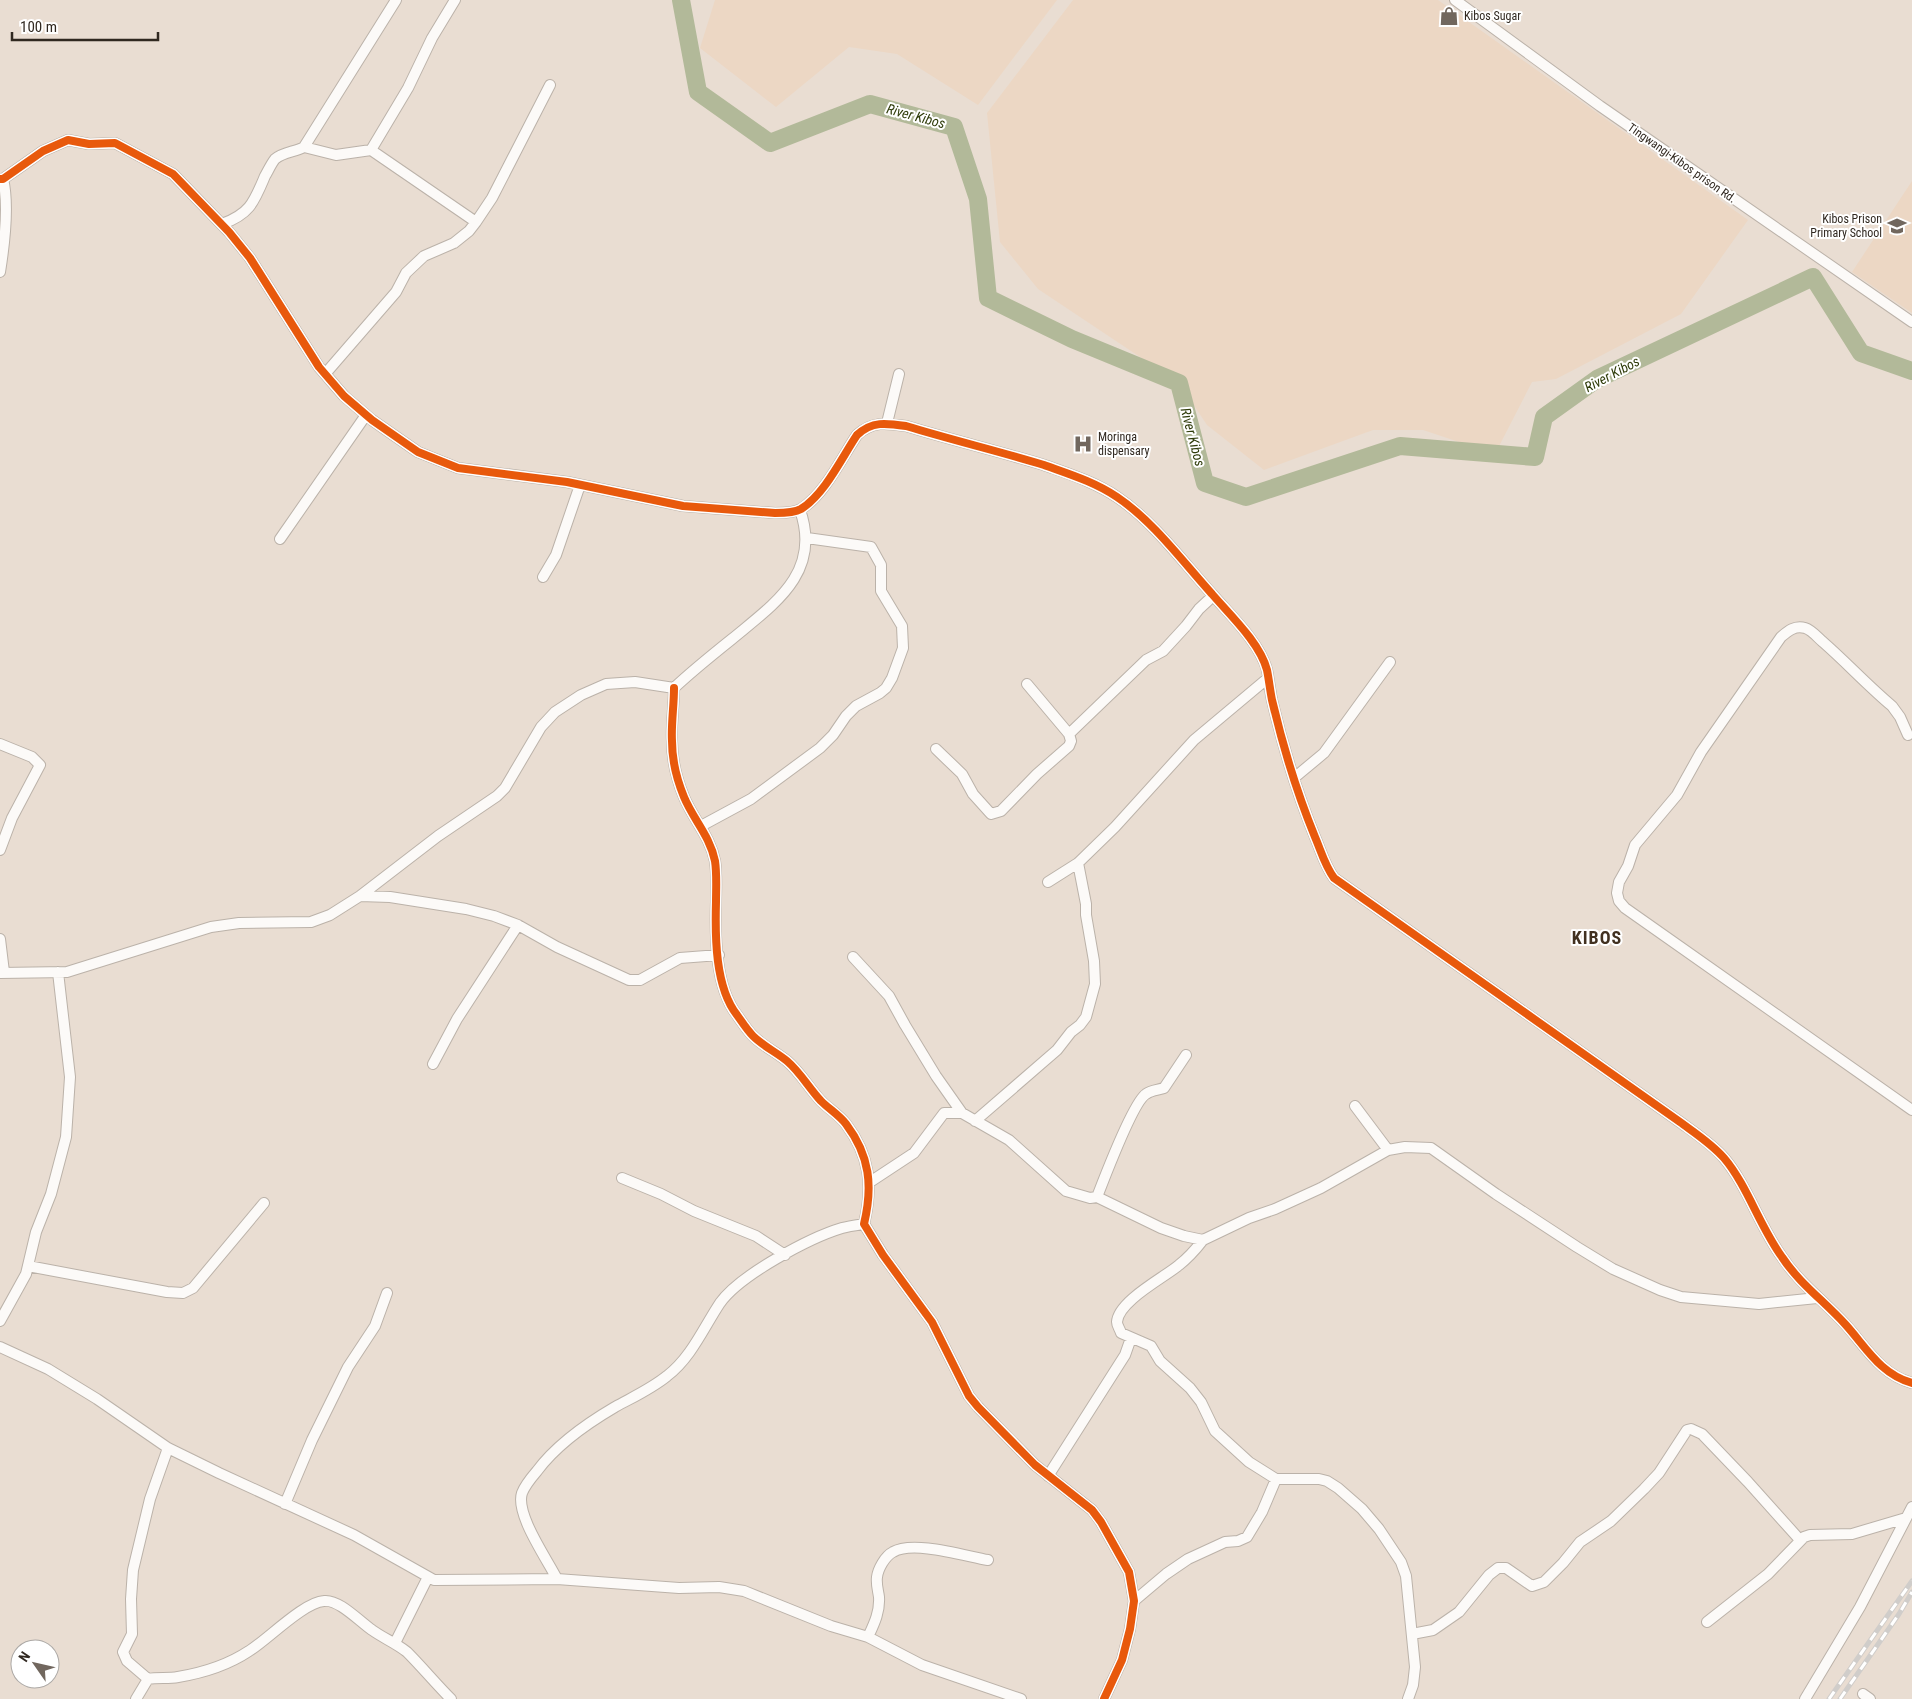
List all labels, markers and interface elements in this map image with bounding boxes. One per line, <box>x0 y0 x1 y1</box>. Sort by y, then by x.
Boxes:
shop icon: Kibos Sugar <box>1438 5 1460 27</box>
place label: Kibos Sugar <box>1464 9 1521 23</box>
scale bar <box>12 10 159 42</box>
text: 100 m <box>20 18 57 36</box>
water label: River Kibos <box>885 101 947 131</box>
street label: Tingwangi-Kibos prison Rd. <box>1625 120 1739 206</box>
place label: Kibos Prison Primary School <box>1810 212 1882 240</box>
school or university icon: Kibos Prison Primary School <box>1886 215 1908 237</box>
water label: River Kibos <box>1582 353 1642 395</box>
water label: River Kibos <box>1178 406 1208 468</box>
place label: Moringa dispensary <box>1098 430 1150 458</box>
hospital icon: Moringa dispensary <box>1072 433 1094 455</box>
district label: KIBOS <box>1572 927 1622 948</box>
north arrow <box>10 1639 60 1689</box>
text: N <box>15 1649 33 1665</box>

